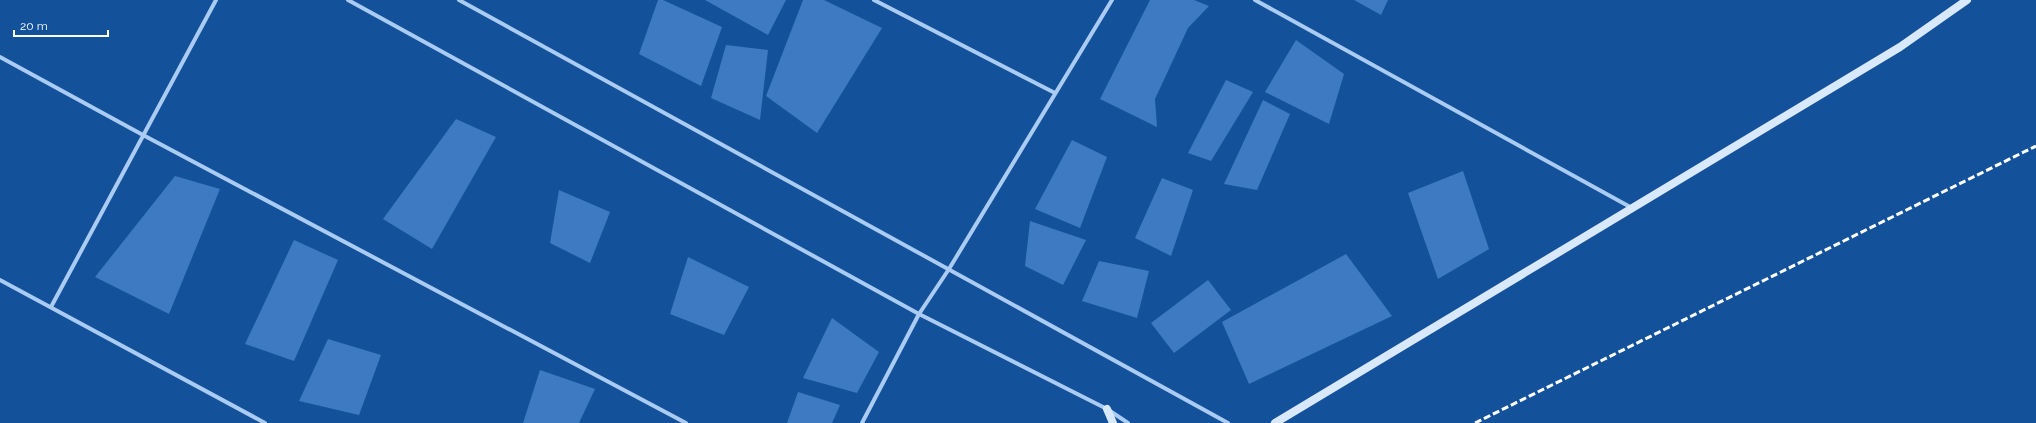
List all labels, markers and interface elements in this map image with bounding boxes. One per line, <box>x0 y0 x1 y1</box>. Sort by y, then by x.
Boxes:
scale bar <box>14 12 108 38</box>
text: 20 m <box>20 19 48 33</box>

